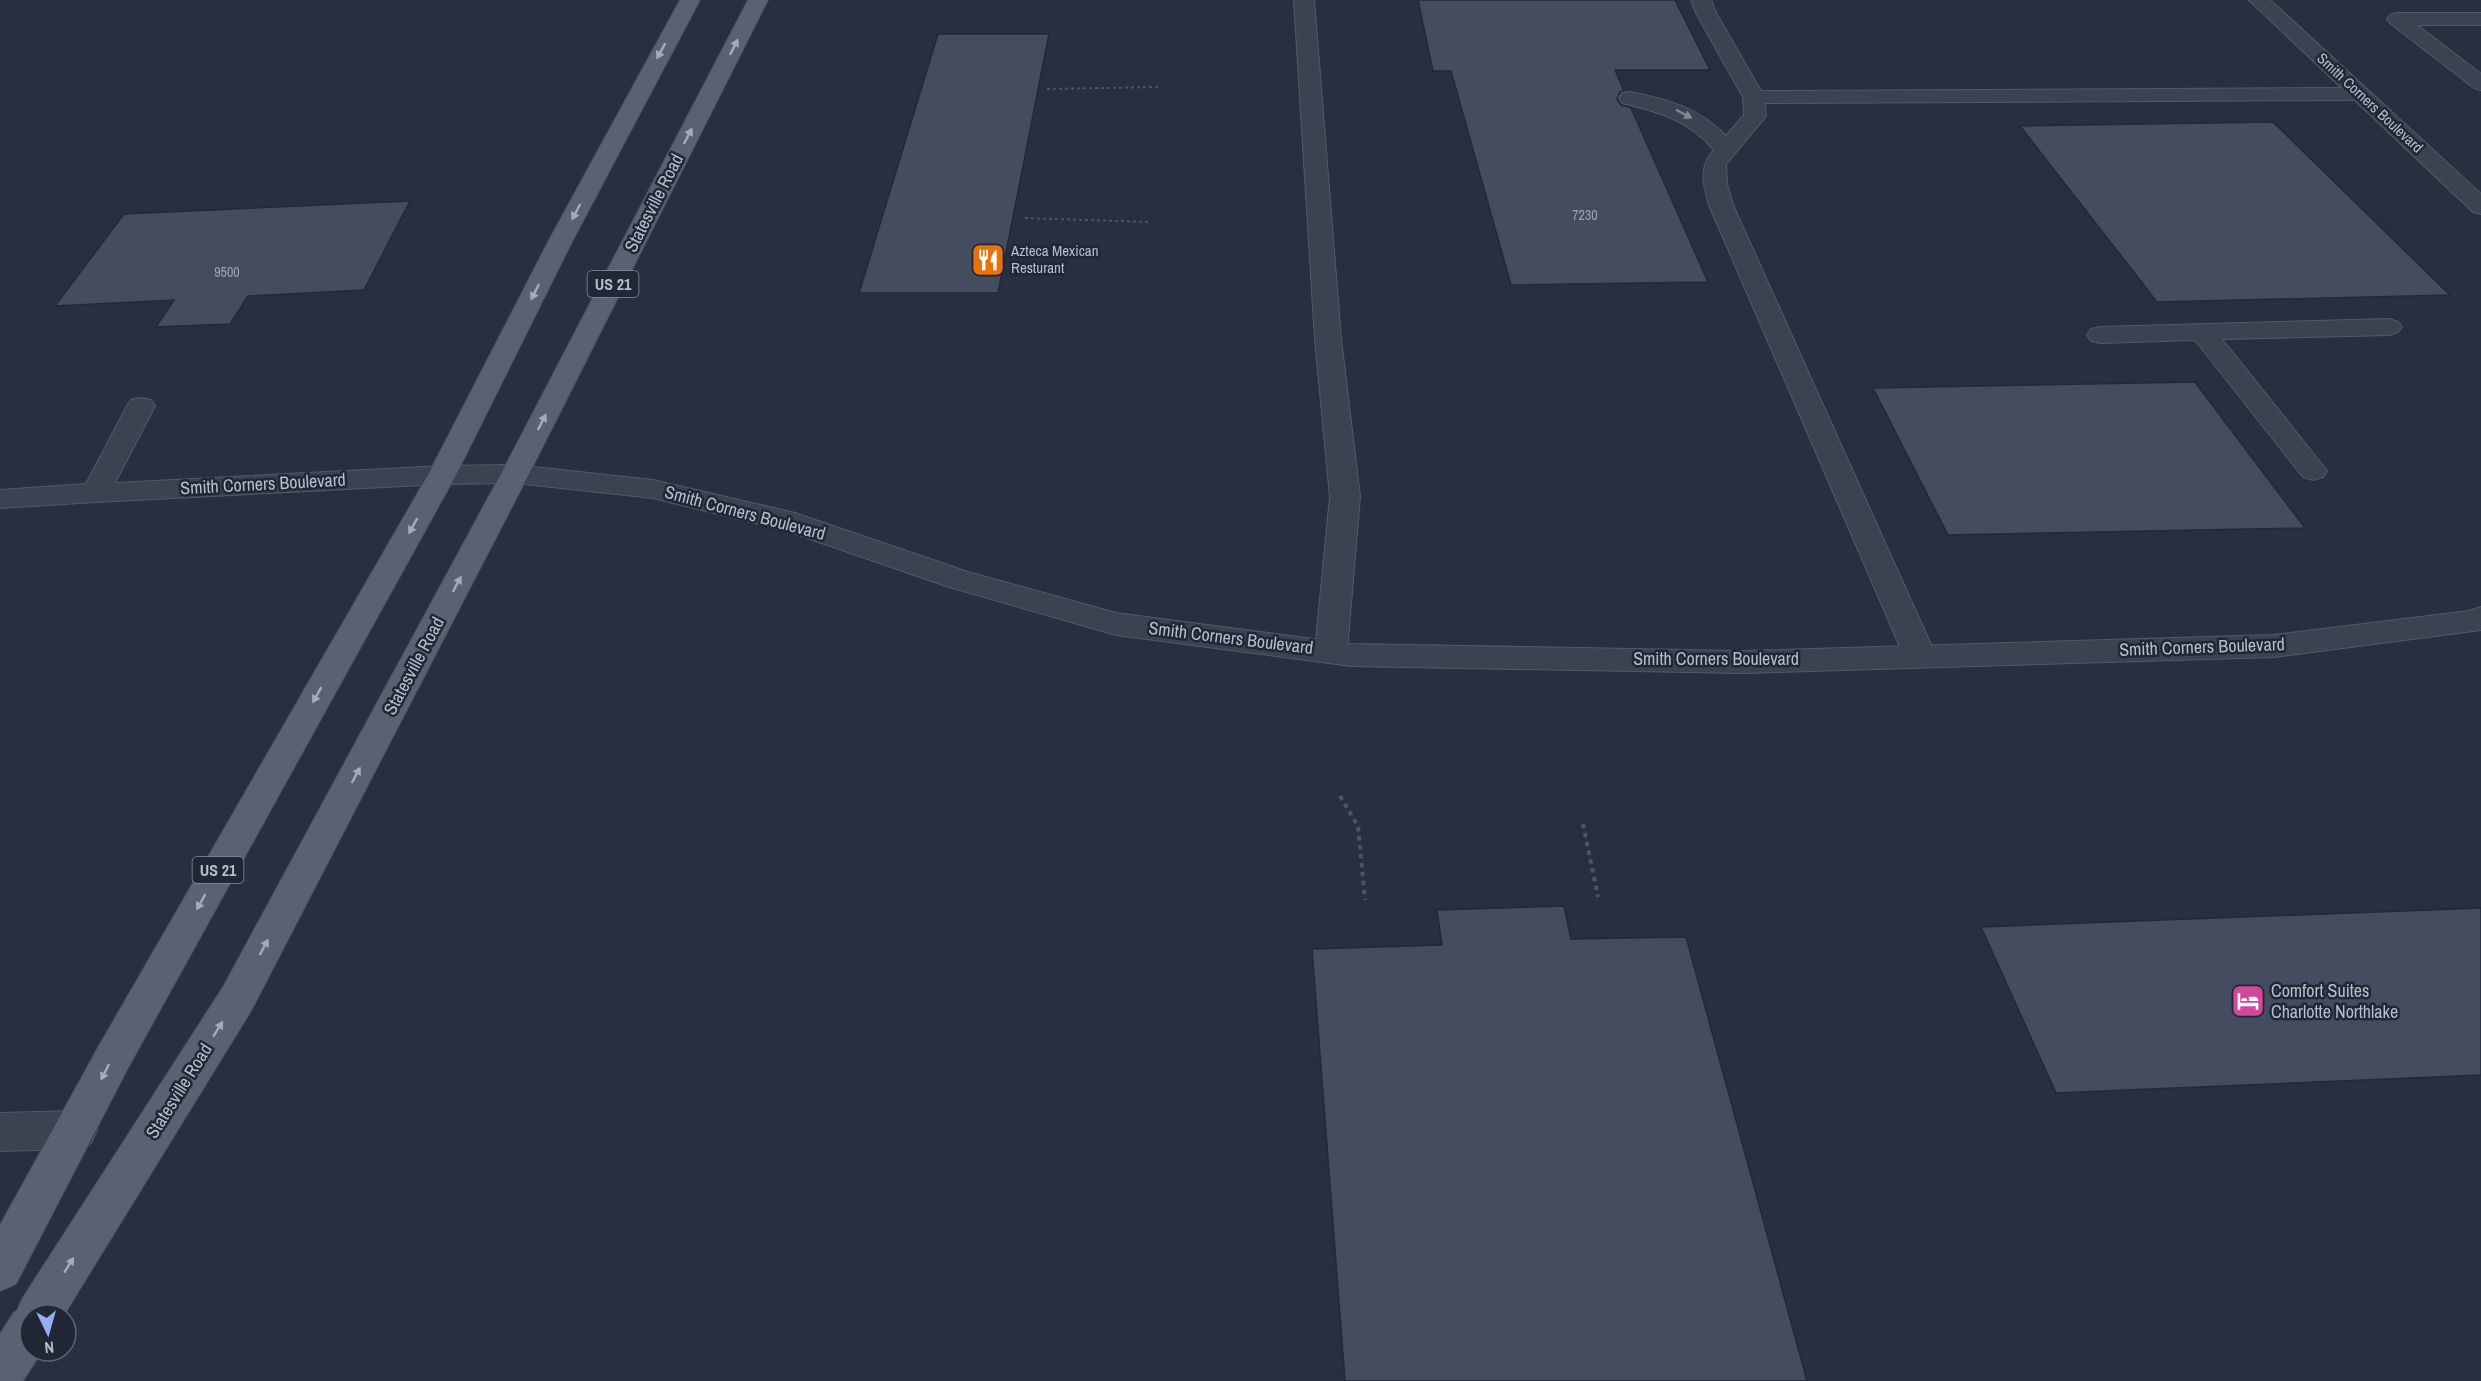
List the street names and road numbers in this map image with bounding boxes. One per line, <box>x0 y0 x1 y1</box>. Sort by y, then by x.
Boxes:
street label: Smith Corners Boulevard <box>2313 48 2428 157</box>
street label: Statesville Road <box>618 149 689 256</box>
road number: US 21 <box>588 271 638 297</box>
street label: Smith Corners Boulevard <box>180 467 346 500</box>
street label: Smith Corners Boulevard <box>662 479 828 546</box>
street label: Statesville Road <box>377 612 450 719</box>
street label: Smith Corners Boulevard <box>1147 615 1315 660</box>
street label: Smith Corners Boulevard <box>2119 631 2285 662</box>
street label: Smith Corners Boulevard <box>1633 646 1799 671</box>
road number: US 21 <box>192 857 244 883</box>
street label: Statesville Road <box>139 1039 218 1143</box>

